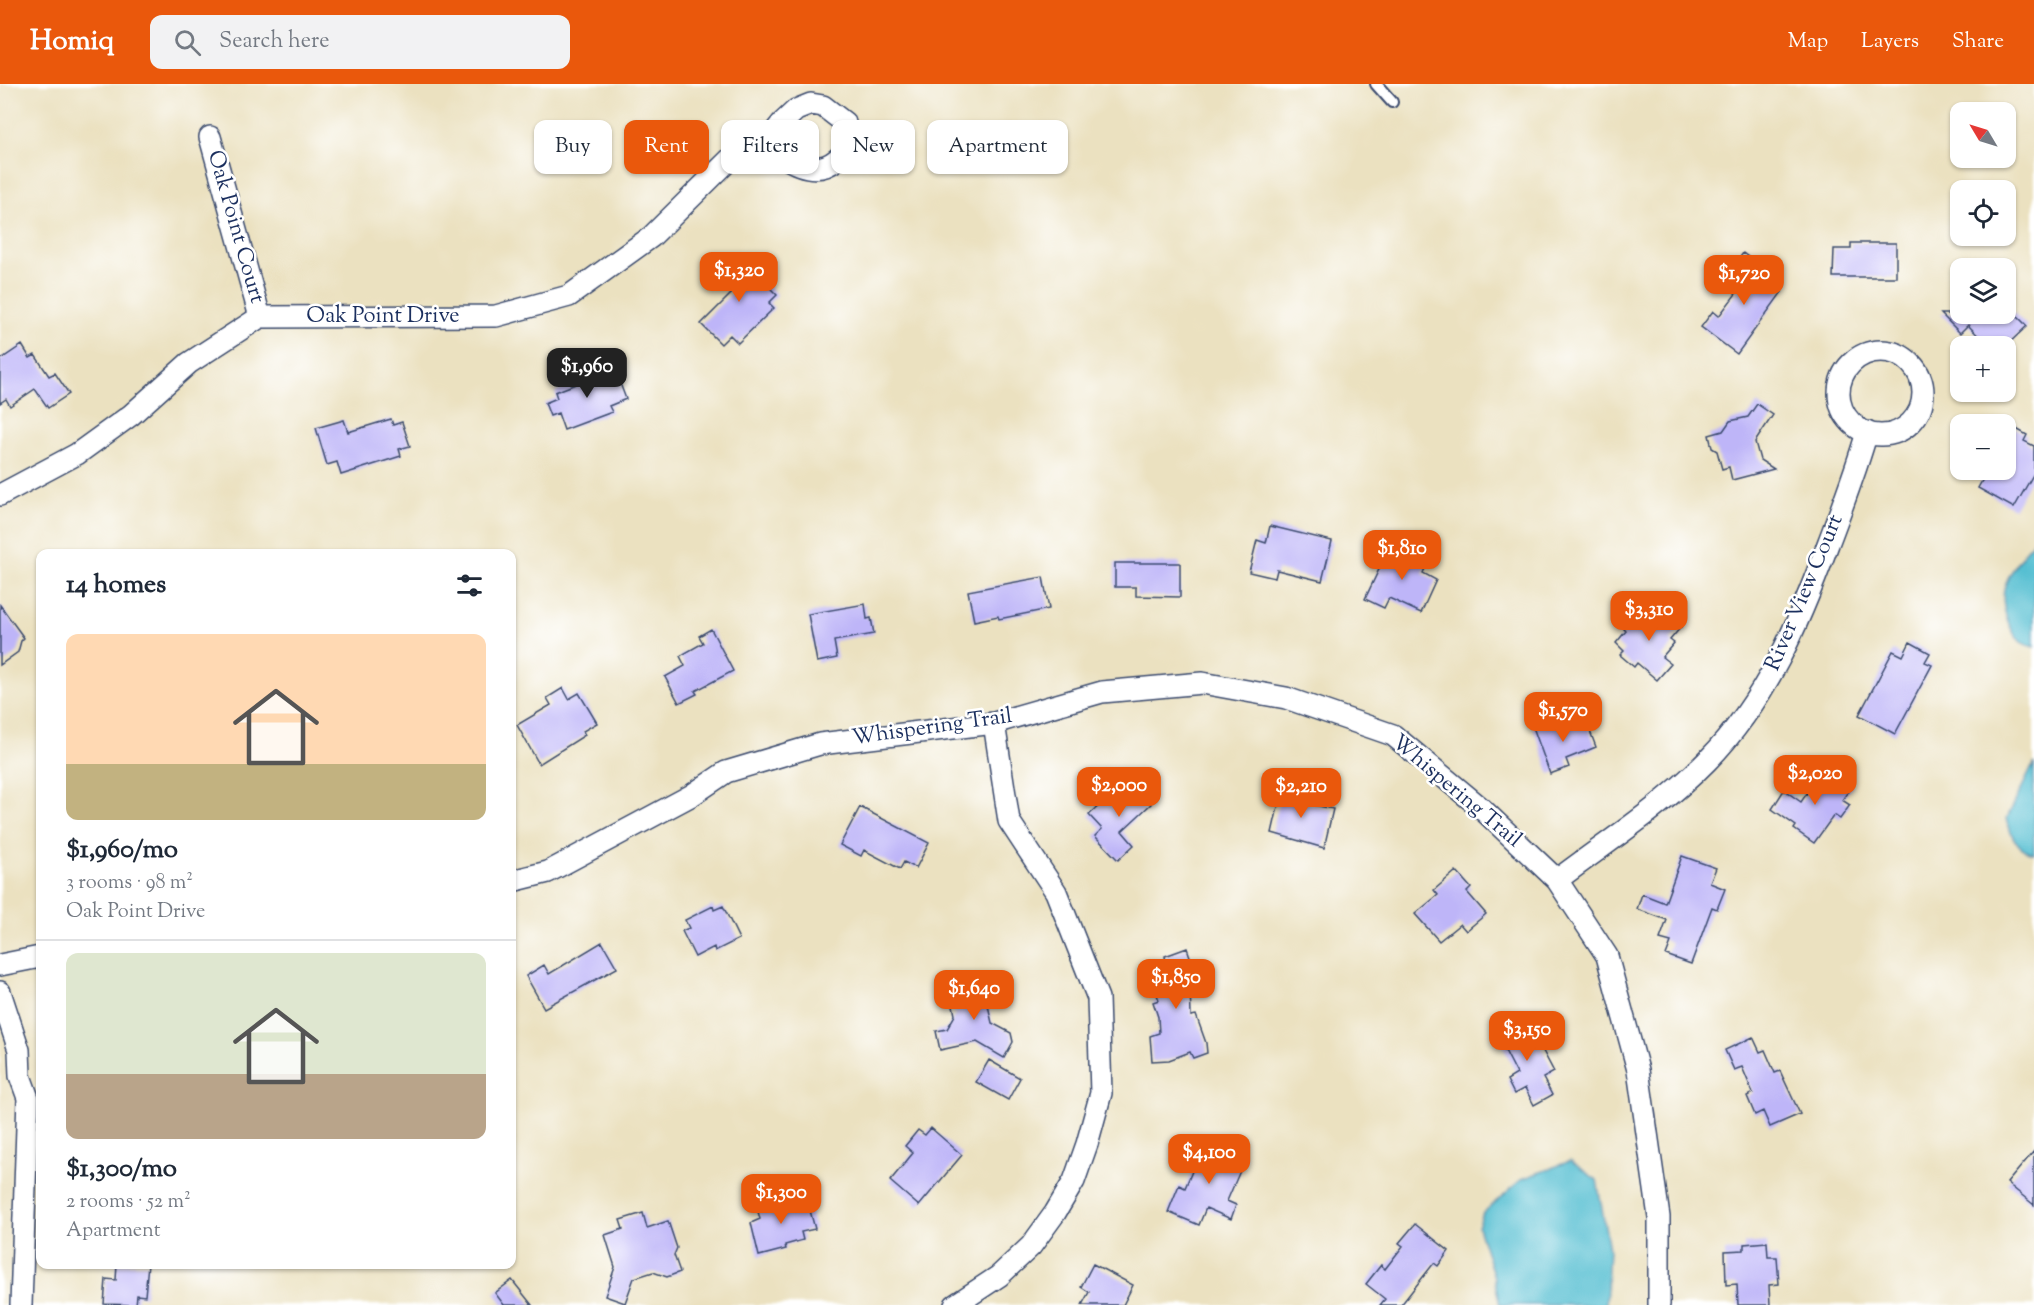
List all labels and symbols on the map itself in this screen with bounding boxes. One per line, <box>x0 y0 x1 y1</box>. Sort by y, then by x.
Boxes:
north arrow <box>1950 102 2016 168</box>
street label: Oak Point Court <box>198 147 272 308</box>
pin: $1,320 <box>690 252 788 303</box>
pin: $1,720 <box>1695 255 1793 306</box>
street label: Oak Point Drive <box>306 301 460 333</box>
pin: $1,960 <box>538 348 636 399</box>
street label: River View Court <box>1758 509 1853 676</box>
pin: $1,810 <box>1353 530 1451 581</box>
pin: $3,310 <box>1600 591 1698 642</box>
pin: $1,570 <box>1514 692 1612 743</box>
street label: Whispering Trail <box>850 701 1014 755</box>
street label: Whispering Trail <box>1384 728 1528 856</box>
pin: $2,020 <box>1766 755 1864 806</box>
pin: $2,000 <box>1070 767 1168 818</box>
pin: $2,210 <box>1252 768 1350 819</box>
pin: $1,850 <box>1127 959 1225 1010</box>
pin: $1,640 <box>925 970 1023 1021</box>
pin: $3,150 <box>1478 1011 1576 1062</box>
pin: $4,100 <box>1160 1134 1258 1185</box>
pin: $1,300 <box>732 1174 830 1225</box>

